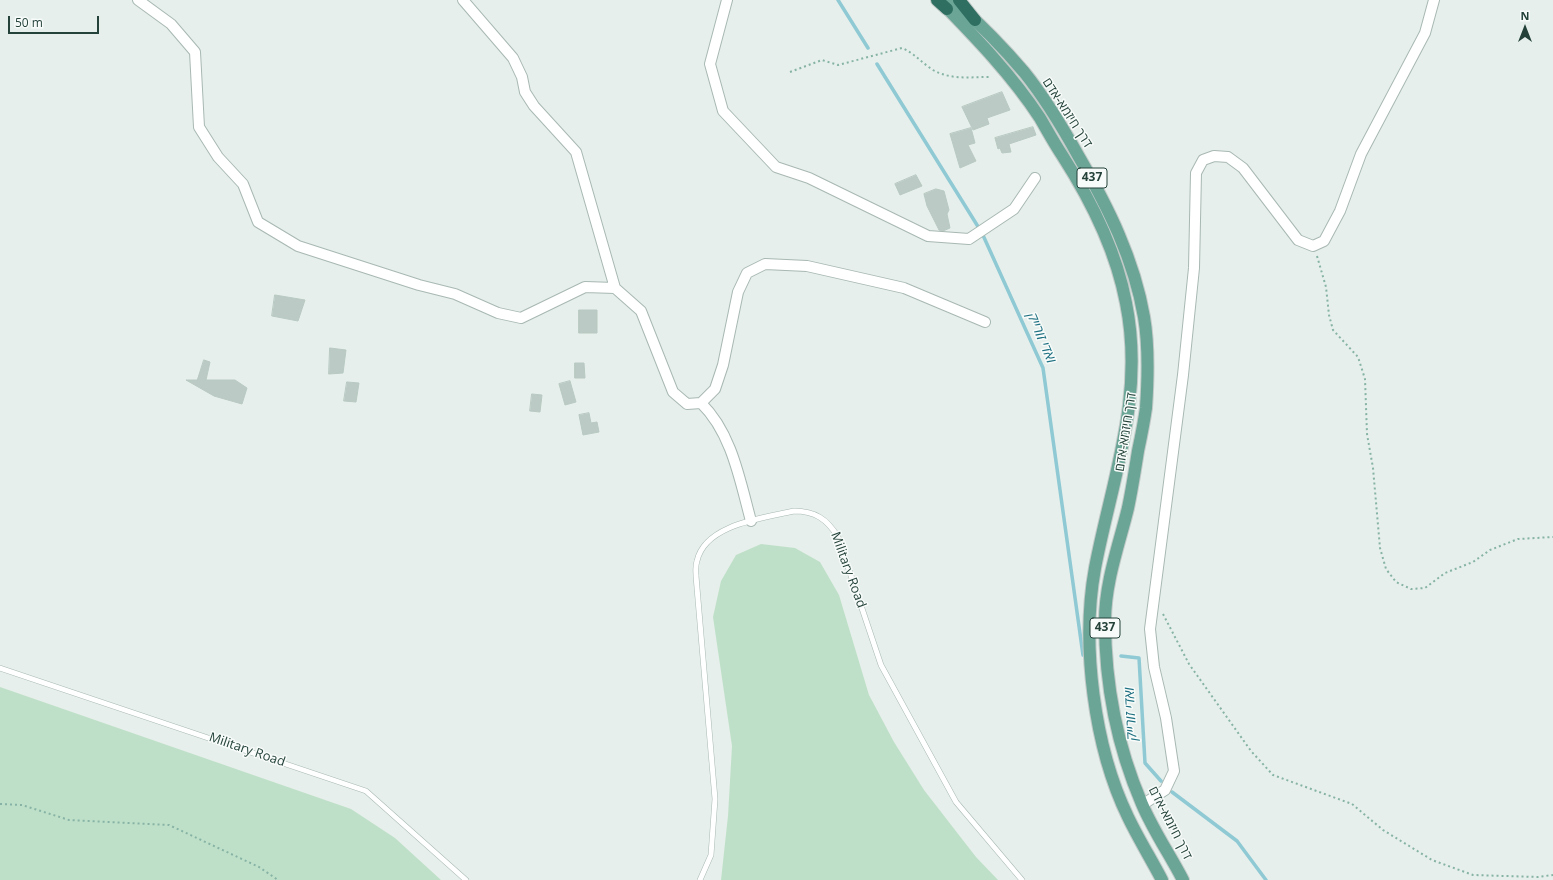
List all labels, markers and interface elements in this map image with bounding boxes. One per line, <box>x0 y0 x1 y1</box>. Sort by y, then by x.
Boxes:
scale bar <box>10 8 101 34</box>
north arrow <box>1505 8 1545 48</box>
text: N <box>1521 8 1529 23</box>
text: 50 m <box>15 14 43 31</box>
street label: דרך חיזמא-אדם <box>1039 75 1095 151</box>
road number: 437 <box>1077 168 1107 188</box>
water label: ואדי זורייק <box>1023 310 1059 366</box>
street label: דרך חיזמא-אדם <box>1112 391 1140 473</box>
street label: Military Road <box>827 530 869 610</box>
road number: 437 <box>1090 618 1120 638</box>
water label: ואדי זורייק <box>1121 687 1141 741</box>
street label: Military Road <box>207 730 287 770</box>
street label: דרך חיזמא-אדם <box>1145 784 1195 862</box>

